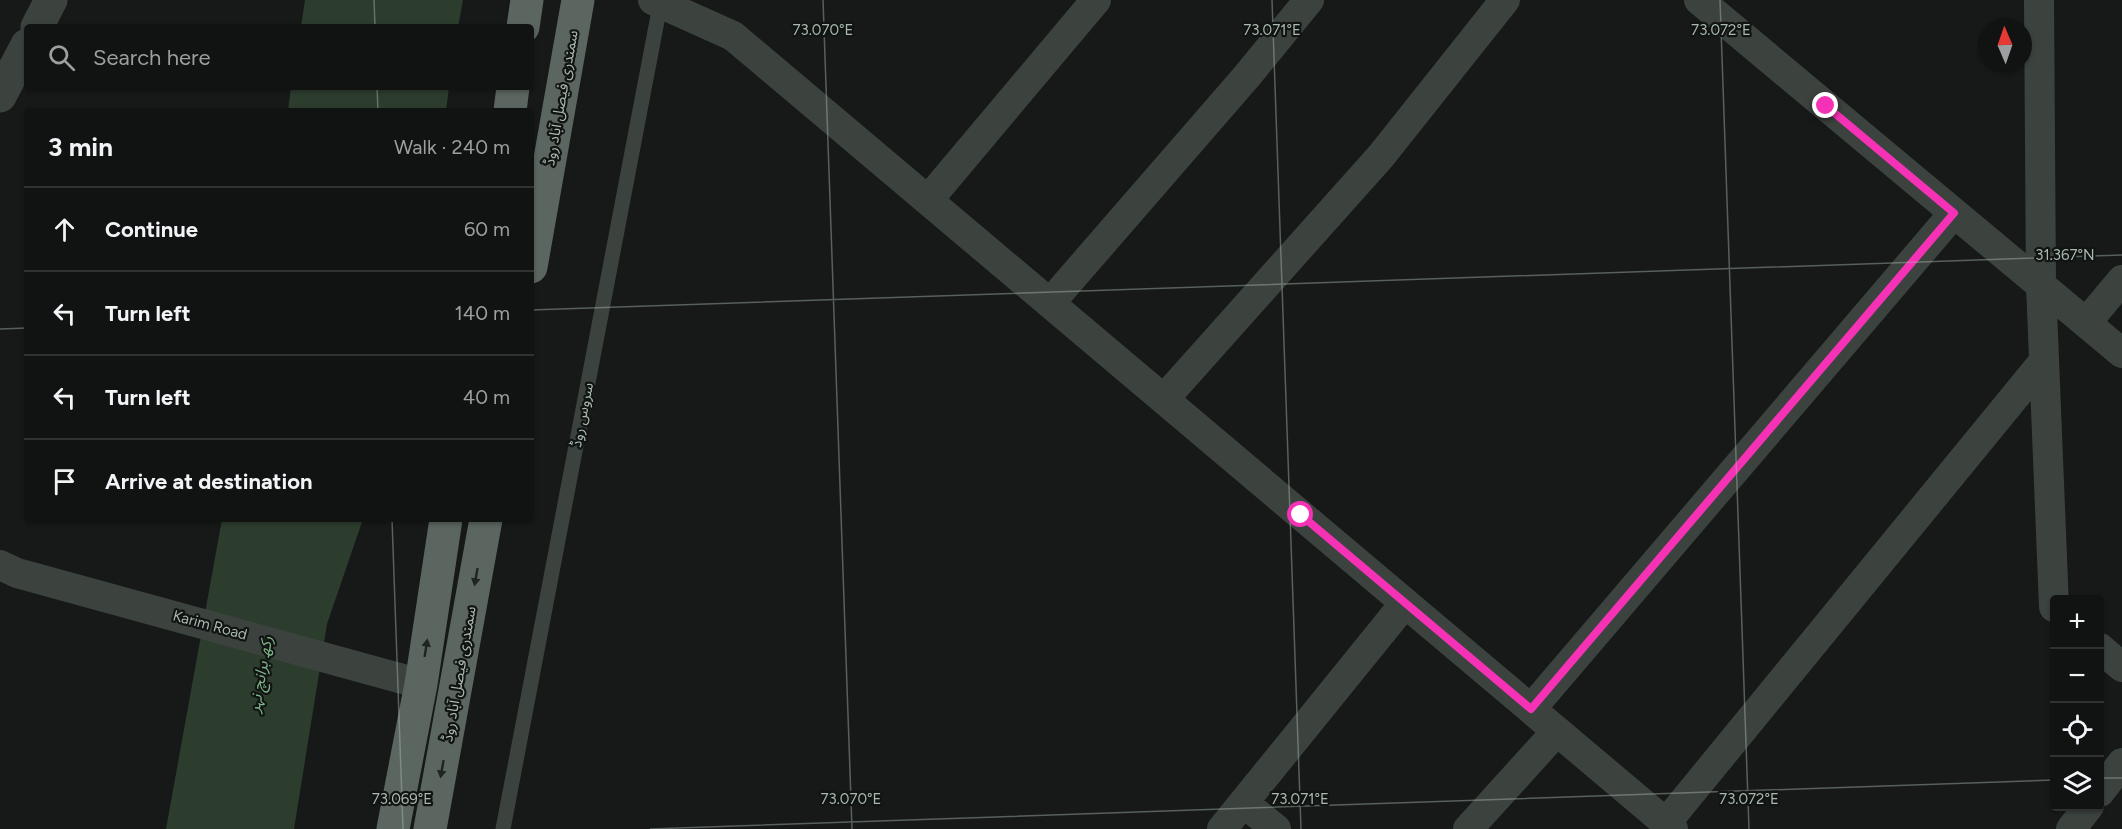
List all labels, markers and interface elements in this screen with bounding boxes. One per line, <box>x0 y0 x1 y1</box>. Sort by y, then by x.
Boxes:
north arrow <box>1978 18 2032 72</box>
text: 73.070°E <box>792 21 854 39</box>
text: 73.071°E <box>1243 21 1301 39</box>
text: 73.072°E <box>1691 21 1751 39</box>
search box <box>24 24 534 90</box>
street label: سمندری فیصل آباد روڈ <box>540 28 582 167</box>
icon: search <box>45 41 78 74</box>
text: Search here <box>93 44 211 71</box>
route end <box>1812 92 1838 118</box>
text: 3 min <box>48 131 113 163</box>
text: Walk · 240 m <box>394 135 510 159</box>
icon: ahead <box>48 213 81 246</box>
text: Continue <box>105 216 198 243</box>
text: 60 m <box>464 217 510 241</box>
text: 31.367°N <box>2035 246 2095 264</box>
icon: left <box>48 297 81 330</box>
text: Turn left <box>105 300 191 327</box>
text: 140 m <box>455 301 510 325</box>
icon: left <box>48 381 81 414</box>
street label: سروس روڈ <box>567 381 597 449</box>
text: Turn left <box>105 384 191 411</box>
text: 40 m <box>463 385 510 409</box>
icon: arrive <box>48 465 81 498</box>
text: Arrive at destination <box>105 468 313 495</box>
route start <box>1287 501 1313 527</box>
one-way arrow <box>471 567 480 586</box>
map controls <box>2050 595 2104 811</box>
button: + <box>2050 595 2104 649</box>
street label: سمندری فیصل آباد روڈ <box>438 604 480 743</box>
street label: Karim Road <box>171 606 249 644</box>
water label: رکھ برانچ نہر <box>244 634 280 716</box>
one-way arrow <box>422 638 431 657</box>
button: − <box>2050 649 2104 703</box>
button: locate <box>2050 703 2104 757</box>
button: layers <box>2050 757 2104 811</box>
one-way arrow <box>437 759 446 778</box>
text: 73.069°E <box>372 790 432 808</box>
text: 73.070°E <box>820 790 882 808</box>
text: 73.071°E <box>1271 790 1329 808</box>
text: 73.072°E <box>1719 790 1779 808</box>

